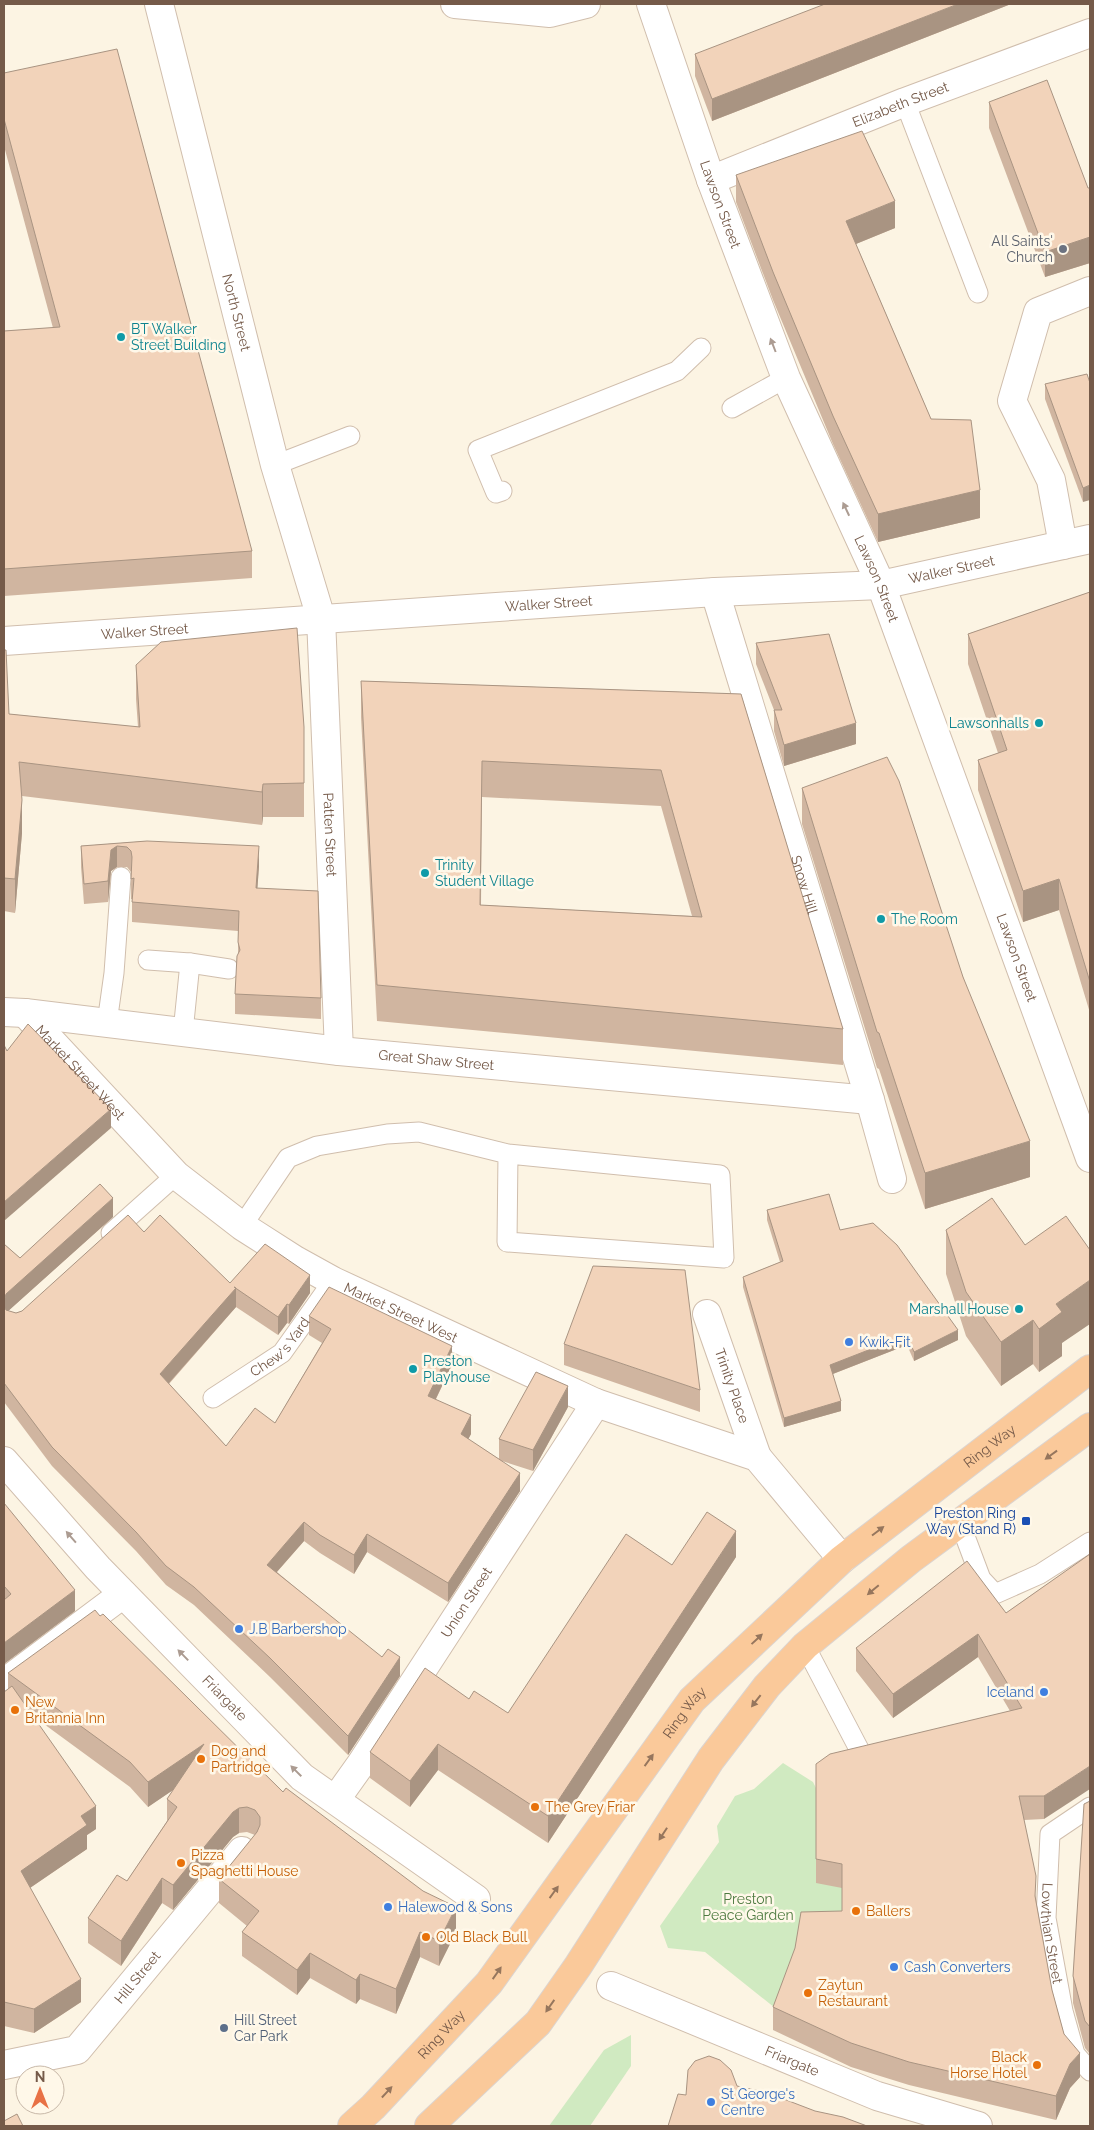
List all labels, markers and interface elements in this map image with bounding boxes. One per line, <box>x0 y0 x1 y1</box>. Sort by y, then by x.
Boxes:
street label: Elizabeth Street <box>850 78 951 130</box>
street label: Lawson Street <box>697 158 744 251</box>
place label: All Saints' Church <box>991 233 1053 265</box>
marker: All Saints' Church <box>1057 243 1069 255</box>
street label: North Street <box>219 272 254 353</box>
place label: BT Walker Street Building <box>131 321 226 353</box>
marker: BT Walker Street Building <box>115 331 127 343</box>
one-way arrow <box>769 337 776 352</box>
one-way arrow <box>841 502 849 516</box>
street label: Lawson Street <box>851 533 902 624</box>
street label: Walker Street <box>907 552 996 587</box>
street label: Walker Street <box>504 592 593 614</box>
street label: Walker Street <box>100 620 189 642</box>
place label: Lawsonhalls <box>949 715 1029 731</box>
marker: Lawsonhalls <box>1033 717 1045 729</box>
street label: Patten Street <box>320 792 340 877</box>
street label: Snow Hill <box>788 853 821 916</box>
place label: Trinity Student Village <box>435 857 534 889</box>
marker: Trinity Student Village <box>419 867 431 879</box>
place label: The Room <box>891 911 958 927</box>
street label: Lawson Street <box>994 911 1040 1004</box>
marker: The Room <box>875 913 887 925</box>
street label: Market Street West <box>32 1022 128 1123</box>
street label: Great Shaw Street <box>378 1047 495 1073</box>
street label: Market Street West <box>341 1279 461 1346</box>
place label: Marshall House <box>909 1301 1009 1317</box>
marker: Marshall House <box>1013 1303 1025 1315</box>
street label: Chew's Yard <box>247 1314 313 1380</box>
place label: Kwik-Fit <box>859 1334 911 1350</box>
marker: Kwik-Fit <box>843 1336 855 1348</box>
street label: Trinity Place <box>712 1346 753 1425</box>
place label: Preston Playhouse <box>423 1353 490 1385</box>
marker: Preston Playhouse <box>407 1363 419 1375</box>
street label: Ring Way <box>960 1421 1019 1471</box>
one-way arrow <box>1044 1450 1058 1460</box>
place label: Preston Ring Way (Stand R) <box>926 1505 1016 1537</box>
marker: Preston Ring Way (Stand R) <box>1020 1515 1032 1527</box>
one-way arrow <box>871 1526 885 1536</box>
one-way arrow <box>65 1531 76 1544</box>
street label: Union Street <box>438 1564 495 1640</box>
one-way arrow <box>867 1584 880 1595</box>
place label: J.B Barbershop <box>249 1621 347 1637</box>
marker: J.B Barbershop <box>233 1623 245 1635</box>
one-way arrow <box>750 1633 762 1645</box>
one-way arrow <box>177 1649 189 1661</box>
street label: Friargate <box>199 1672 250 1724</box>
street label: Ring Way <box>659 1683 710 1741</box>
place label: Iceland <box>987 1684 1034 1700</box>
marker: Iceland <box>1038 1686 1050 1698</box>
place label: New Britannia Inn <box>25 1694 105 1726</box>
one-way arrow <box>750 1694 761 1707</box>
marker: New Britannia Inn <box>9 1704 21 1716</box>
place label: Dog and Partridge <box>211 1743 270 1775</box>
marker: Dog and Partridge <box>195 1753 207 1765</box>
one-way arrow <box>644 1753 654 1767</box>
one-way arrow <box>290 1765 302 1777</box>
place label: The Grey Friar <box>545 1799 635 1815</box>
marker: The Grey Friar <box>529 1801 541 1813</box>
one-way arrow <box>658 1828 668 1841</box>
place label: Pizza Spaghetti House <box>191 1847 299 1879</box>
marker: Pizza Spaghetti House <box>175 1857 187 1869</box>
street label: Lowthian Street <box>1038 1882 1066 1985</box>
one-way arrow <box>549 1886 560 1899</box>
park label: Preston Peace Garden <box>702 1891 794 1923</box>
place label: Halewood & Sons <box>398 1899 513 1915</box>
marker: Halewood & Sons <box>382 1901 394 1913</box>
place label: Ballers <box>866 1903 911 1919</box>
marker: Ballers <box>850 1905 862 1917</box>
place label: Old Black Bull <box>436 1929 527 1945</box>
marker: Old Black Bull <box>420 1931 432 1943</box>
street label: Hill Street <box>111 1948 164 2007</box>
place label: Cash Converters <box>904 1959 1011 1975</box>
marker: Cash Converters <box>888 1961 900 1973</box>
one-way arrow <box>492 1966 502 1979</box>
place label: Zaytun Restaurant <box>818 1977 888 2009</box>
marker: Zaytun Restaurant <box>802 1987 814 1999</box>
one-way arrow <box>545 1999 555 2013</box>
street label: Ring Way <box>414 2006 468 2062</box>
place label: Hill Street Car Park <box>234 2012 297 2044</box>
marker: Hill Street Car Park <box>218 2022 230 2034</box>
street label: Friargate <box>763 2043 822 2079</box>
place label: Black Horse Hotel <box>950 2049 1028 2081</box>
marker: Black Horse Hotel <box>1031 2059 1043 2071</box>
north arrow <box>15 2065 65 2115</box>
text: N <box>35 2069 45 2085</box>
place label: St George's Centre <box>721 2086 795 2118</box>
one-way arrow <box>381 2087 393 2099</box>
marker: St George's Centre <box>705 2096 717 2108</box>

